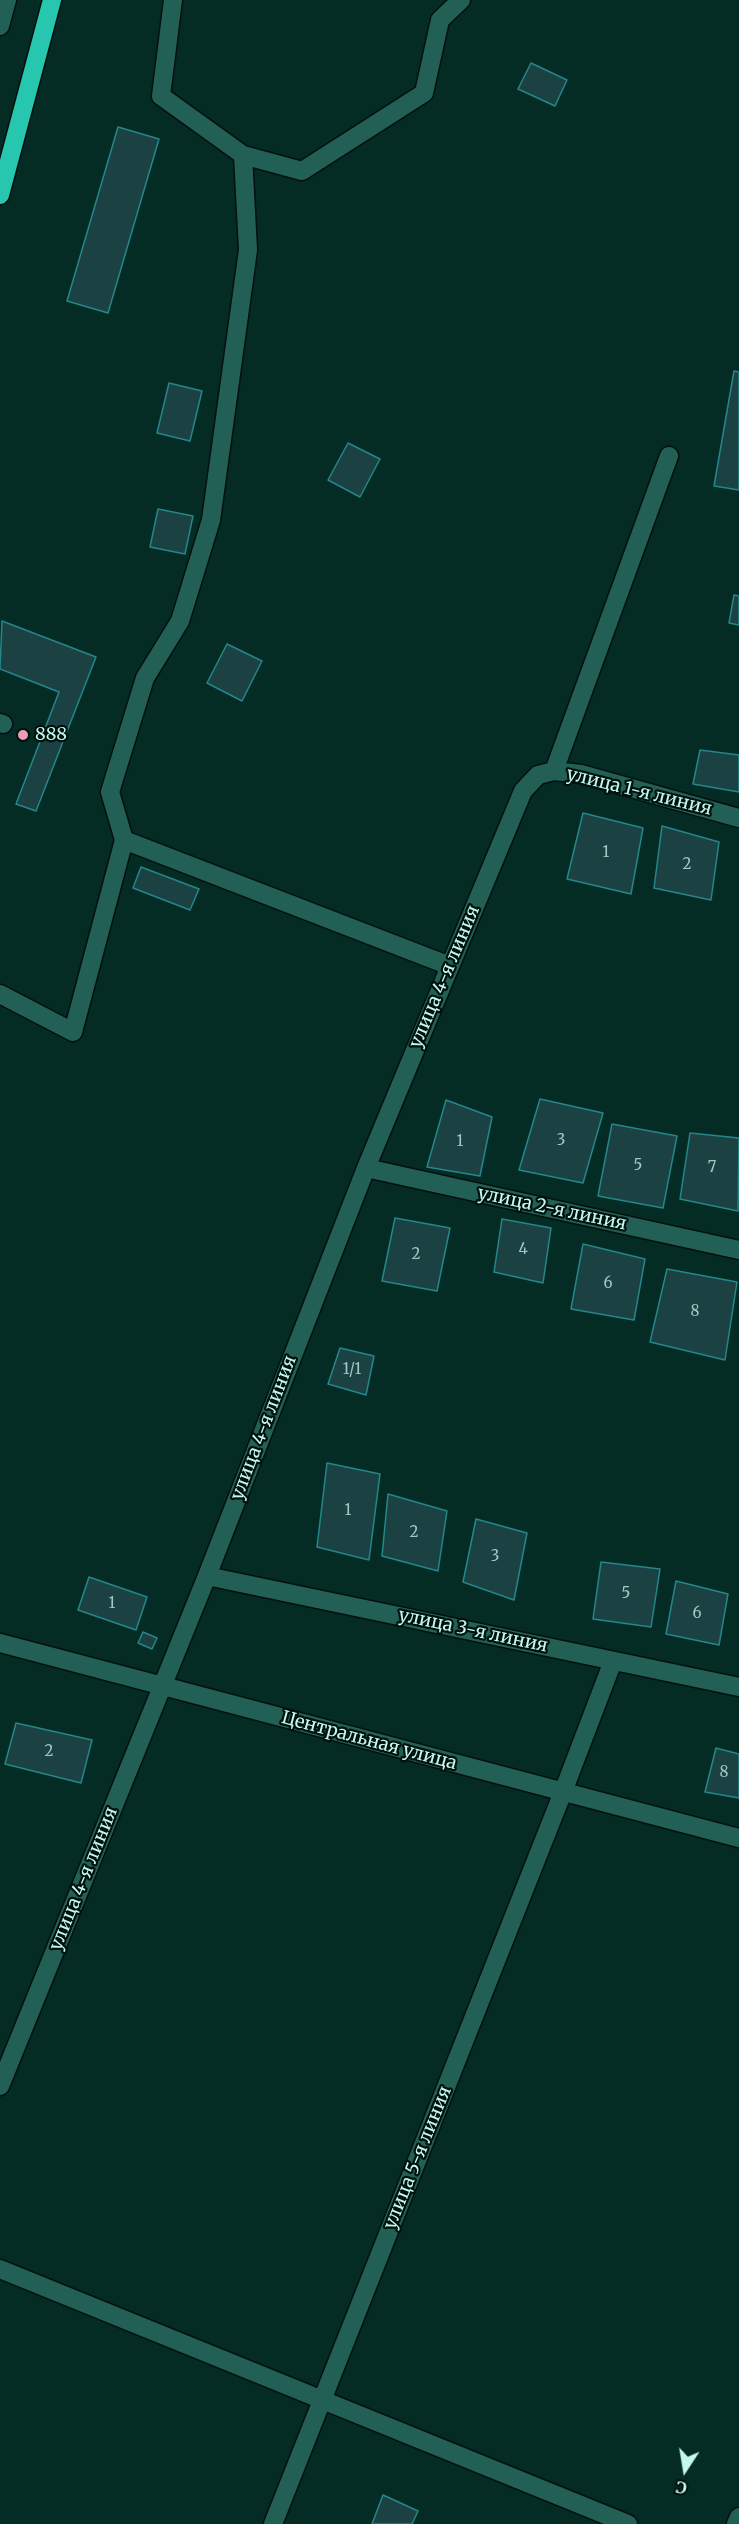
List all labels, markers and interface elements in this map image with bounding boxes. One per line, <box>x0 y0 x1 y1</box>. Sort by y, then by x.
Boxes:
place label: 888 <box>35 724 67 746</box>
marker: 888 <box>16 728 30 742</box>
street label: улица 1-я линия <box>564 764 714 820</box>
house number: 1 <box>603 844 609 862</box>
house number: 2 <box>683 856 691 874</box>
street label: улица 4-я линия <box>405 902 485 1052</box>
house number: 3 <box>557 1132 565 1150</box>
house number: 1 <box>457 1133 463 1151</box>
house number: 5 <box>634 1157 642 1175</box>
house number: 7 <box>708 1159 716 1177</box>
street label: улица 2-я линия <box>476 1183 628 1235</box>
house number: 4 <box>518 1241 528 1259</box>
house number: 2 <box>412 1246 420 1264</box>
house number: 6 <box>603 1275 613 1293</box>
house number: 8 <box>691 1303 699 1321</box>
street label: улица 4-я линия <box>227 1353 301 1503</box>
house number: 1/1 <box>343 1361 361 1379</box>
house number: 1 <box>345 1502 351 1520</box>
house number: 2 <box>410 1524 418 1542</box>
house number: 3 <box>491 1548 499 1566</box>
house number: 5 <box>622 1585 630 1603</box>
house number: 1 <box>109 1595 115 1613</box>
street label: улица 3-я линия <box>396 1605 550 1657</box>
house number: 6 <box>692 1605 702 1623</box>
street label: Центральная улица <box>279 1707 459 1775</box>
house number: 2 <box>45 1743 53 1761</box>
house number: 8 <box>720 1764 728 1782</box>
street label: улица 4-я линия <box>45 1804 123 1954</box>
street label: улица 5-я линия <box>379 2083 457 2233</box>
north arrow <box>655 2440 715 2500</box>
text: С <box>674 2477 689 2498</box>

